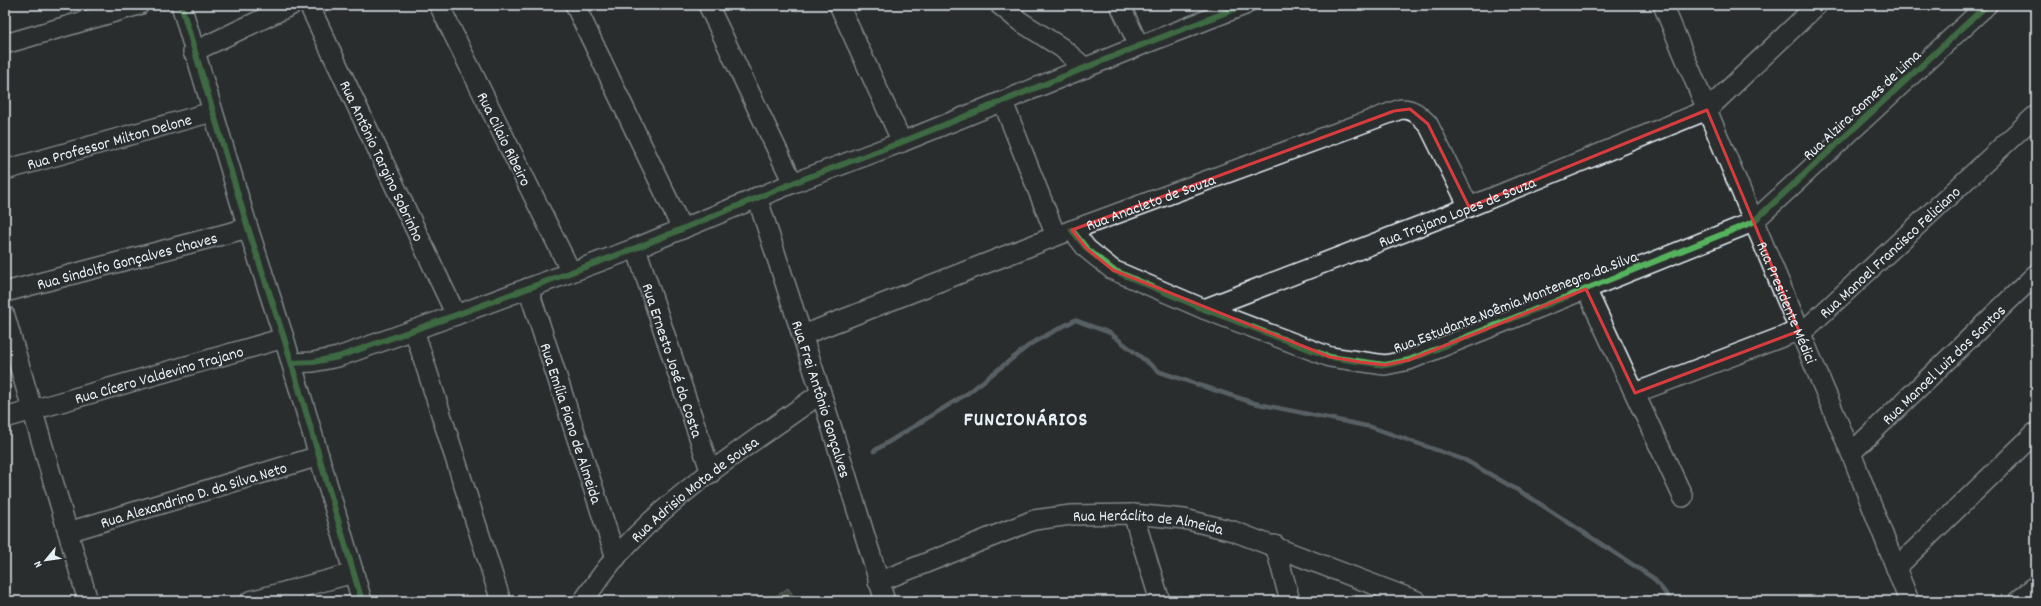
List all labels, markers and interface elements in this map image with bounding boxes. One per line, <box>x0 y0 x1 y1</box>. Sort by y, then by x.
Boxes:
street label: Rua Alzira Gomes de Lima <box>1798 44 1927 167</box>
street label: Rua Antônio Targino Sobrinho <box>332 77 429 246</box>
street label: Rua Cilaio Ribeiro <box>470 89 536 191</box>
street label: Rua Professor Milton Delone <box>25 109 195 177</box>
street label: Rua Anacleto de Souza <box>1083 169 1219 238</box>
street label: Rua Trajano Lopes de Souza <box>1376 172 1540 255</box>
street label: Rua Manoel Francisco Feliciano <box>1815 182 1967 325</box>
street label: Rua Sindolfo Gonçalves Chaves <box>35 227 221 297</box>
street label: Rua Presidente Médici <box>1749 238 1821 368</box>
street label: Rua Estudante Noêmia Montenegro da Silva <box>1390 246 1642 361</box>
street label: Rua Ernesto José da Costa <box>635 281 707 441</box>
street label: Rua Manoel Luiz dos Santos <box>1877 300 2012 431</box>
street label: Rua Frei Antônio Gonçalves <box>784 318 855 481</box>
street label: Rua Emília Piano de Almeida <box>533 340 607 508</box>
street label: Rua Cícero Valdevino Trajano <box>72 341 247 411</box>
district label: FUNCIONÁRIOS <box>964 407 1088 435</box>
street label: Rua Adrisio Mota de Sousa <box>626 431 764 549</box>
street label: Rua Alexandrino D. da Silva Neto <box>98 457 290 536</box>
street label: Rua Heráclito de Almeida <box>1073 505 1226 542</box>
north arrow <box>26 540 66 580</box>
text: N <box>30 557 47 570</box>

